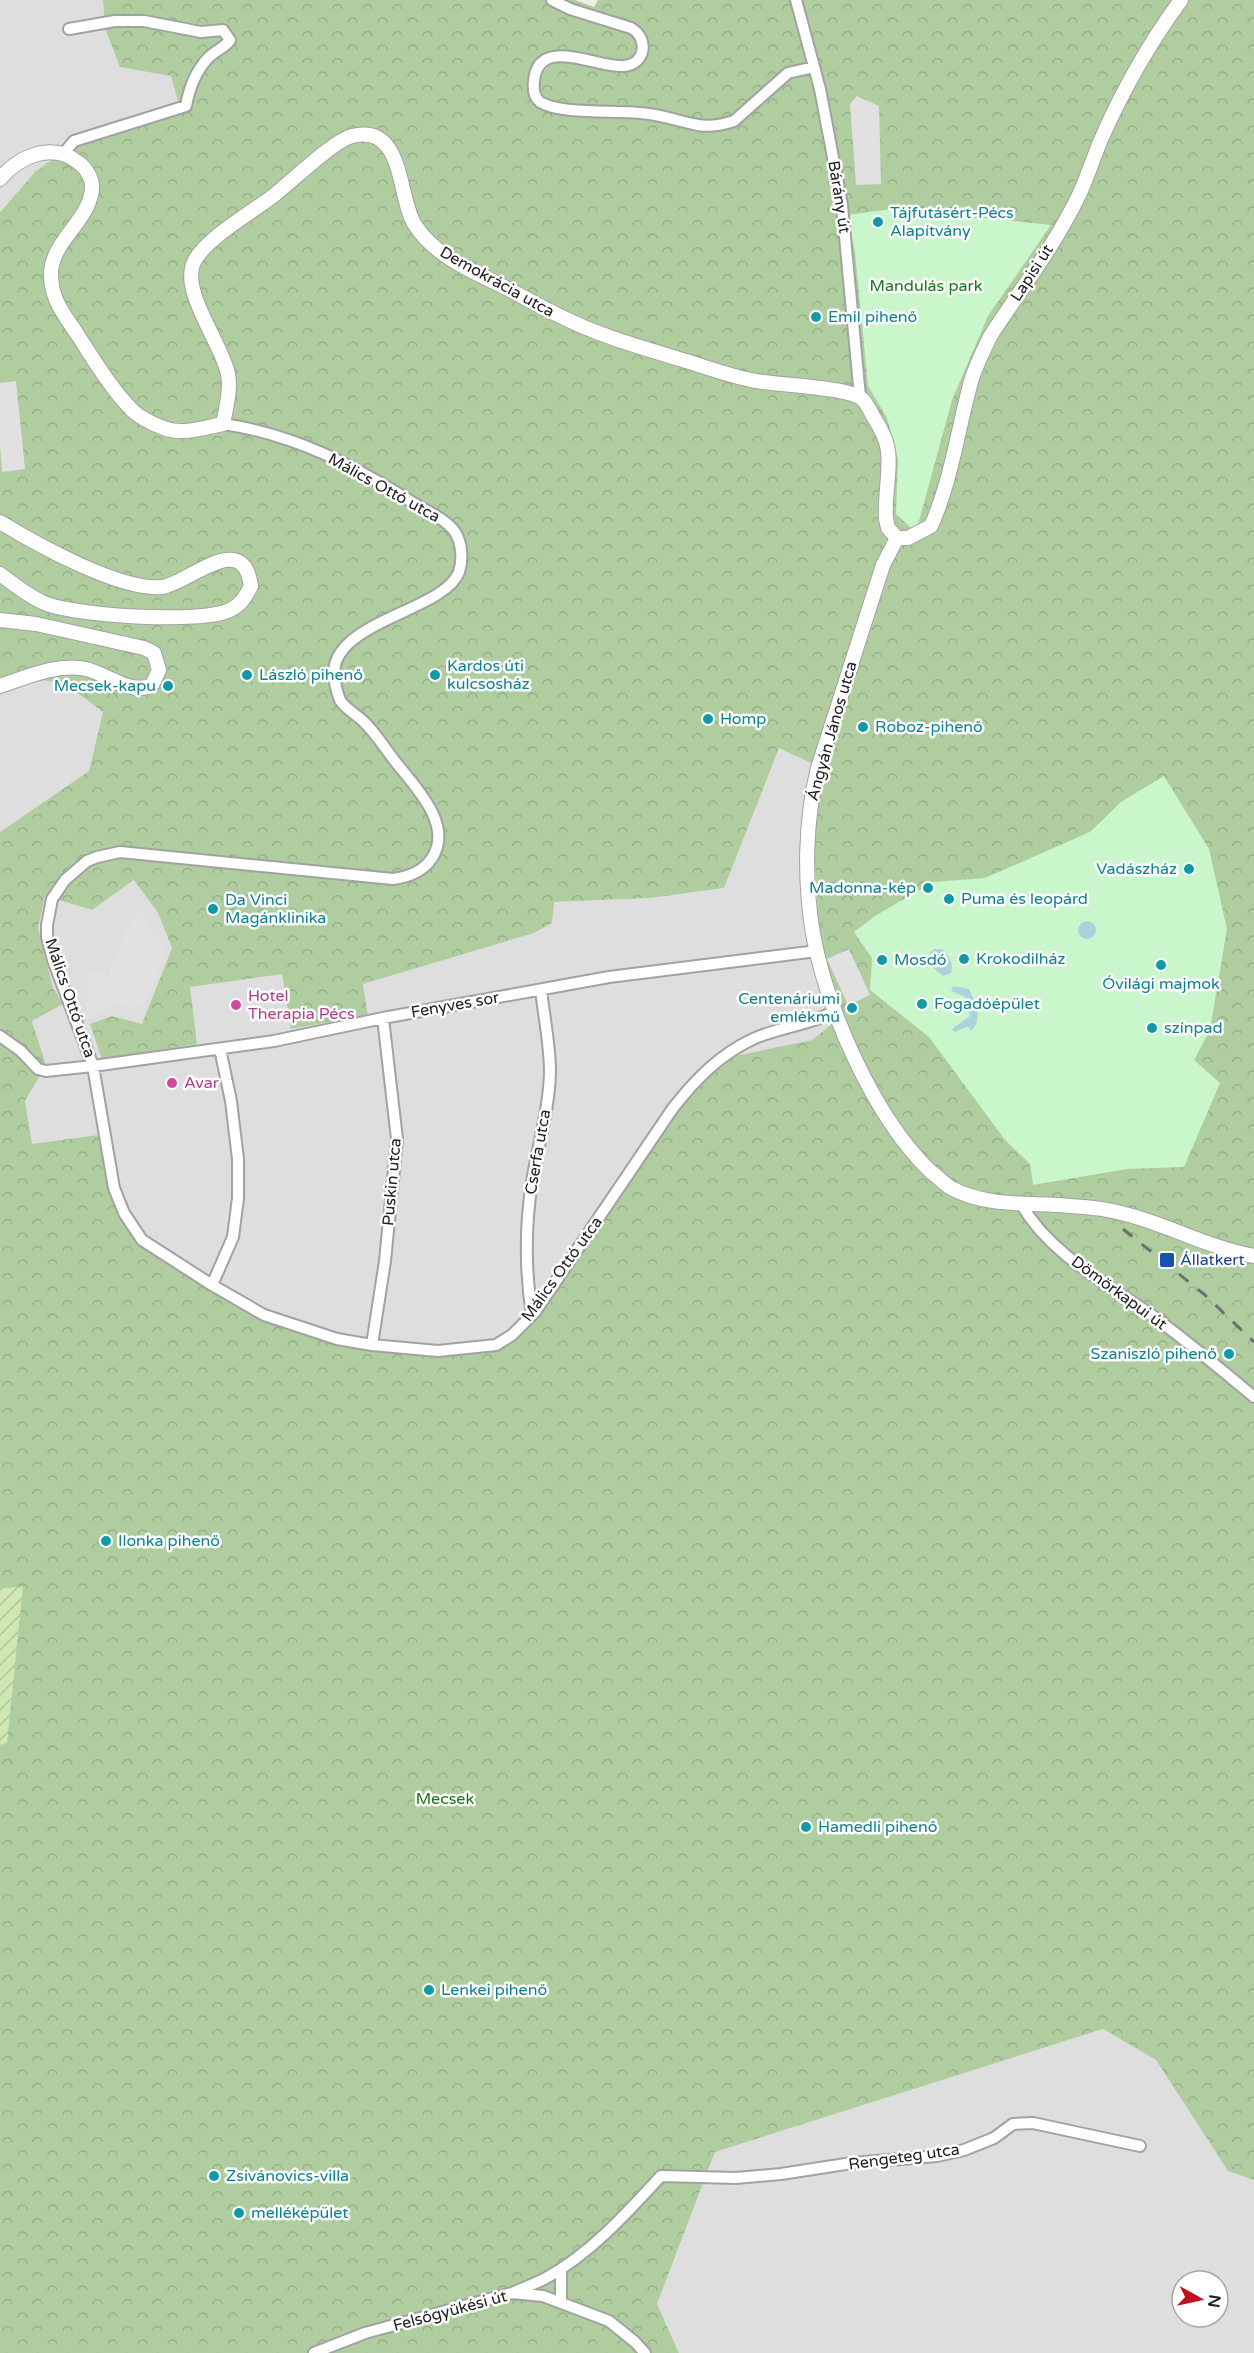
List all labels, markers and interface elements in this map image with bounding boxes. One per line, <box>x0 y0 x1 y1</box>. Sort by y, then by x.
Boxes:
street label: Bárány út <box>823 159 855 235</box>
place label: Tájfutásért-Pécs Alapítvány <box>890 203 1014 241</box>
marker: Tájfutásért-Pécs Alapítvány <box>871 215 885 229</box>
street label: Lapisi út <box>1006 241 1058 305</box>
street label: Demokrácia utca <box>436 242 558 322</box>
park label: Mandulás park <box>870 276 983 296</box>
place label: Emil pihenő <box>828 307 917 327</box>
marker: Emil pihenő <box>809 310 823 324</box>
street label: Málics Ottó utca <box>324 449 444 527</box>
place label: Kardos úti kulcsosház <box>447 656 530 694</box>
street label: Ángyán János utca <box>803 659 861 803</box>
place label: László pihenő <box>259 665 363 685</box>
marker: László pihenő <box>240 668 254 682</box>
marker: Kardos úti kulcsosház <box>428 668 442 682</box>
place label: Mecsek-kapu <box>54 676 156 696</box>
marker: Mecsek-kapu <box>161 679 175 693</box>
place label: Homp <box>720 709 766 729</box>
marker: Homp <box>701 712 715 726</box>
place label: Roboz-pihenő <box>875 717 983 737</box>
marker: Roboz-pihenő <box>856 720 870 734</box>
place label: Vadászház <box>1096 859 1177 879</box>
marker: Vadászház <box>1182 862 1196 876</box>
place label: Madonna-kép <box>809 878 916 898</box>
marker: Madonna-kép <box>921 881 935 895</box>
place label: Puma és leopárd <box>961 889 1088 909</box>
place label: Da Vinci Magánklinika <box>225 890 326 928</box>
marker: Puma és leopárd <box>942 892 956 906</box>
marker: Da Vinci Magánklinika <box>206 902 220 916</box>
street label: Málics Ottó utca <box>40 936 100 1060</box>
place label: Krokodilház <box>976 949 1065 969</box>
place label: Mosdó <box>894 950 946 970</box>
marker: Krokodilház <box>957 952 971 966</box>
marker: Mosdó <box>875 953 889 967</box>
marker: Óvilági majmok <box>1154 958 1168 972</box>
place label: Óvilági majmok <box>1102 974 1220 994</box>
place label: Hotel Therapia Pécs <box>248 986 355 1024</box>
street label: Fenyves sor <box>409 987 501 1023</box>
place label: Centenáriumi emlékmű <box>738 989 840 1027</box>
place label: Fogadóépület <box>934 994 1040 1014</box>
marker: Fogadóépület <box>915 997 929 1011</box>
marker: Hotel Therapia Pécs <box>229 998 243 1012</box>
marker: Centenáriumi emlékmű <box>845 1001 859 1015</box>
place label: színpad <box>1164 1018 1223 1038</box>
marker: színpad <box>1145 1021 1159 1035</box>
place label: Avar <box>184 1073 220 1093</box>
marker: Avar <box>165 1076 179 1090</box>
street label: Cserfa utca <box>521 1108 555 1196</box>
street label: Puskin utca <box>378 1137 406 1227</box>
street label: Málics Ottó utca <box>517 1213 607 1325</box>
place label: Állatkert <box>1180 1250 1245 1270</box>
marker: Állatkert <box>1158 1251 1176 1269</box>
street label: Dömörkapui út <box>1067 1252 1171 1334</box>
place label: Szaniszló pihenő <box>1091 1344 1217 1364</box>
marker: Szaniszló pihenő <box>1222 1347 1236 1361</box>
place label: Ilonka pihenő <box>118 1531 220 1551</box>
marker: Ilonka pihenő <box>99 1534 113 1548</box>
park label: Mecsek <box>416 1789 474 1809</box>
place label: Hamedli pihenő <box>818 1817 937 1837</box>
marker: Hamedli pihenő <box>799 1820 813 1834</box>
place label: Lenkei pihenő <box>441 1980 547 2000</box>
marker: Lenkei pihenő <box>422 1983 436 1997</box>
street label: Rengeteg utca <box>847 2139 961 2175</box>
place label: Zsivánovics-villa <box>226 2166 349 2186</box>
marker: Zsivánovics-villa <box>207 2169 221 2183</box>
place label: melléképület <box>251 2203 348 2223</box>
marker: melléképület <box>232 2206 246 2220</box>
north arrow <box>1170 2269 1230 2329</box>
street label: Felsőgyükési út <box>391 2286 509 2336</box>
text: N <box>1203 2293 1225 2309</box>

